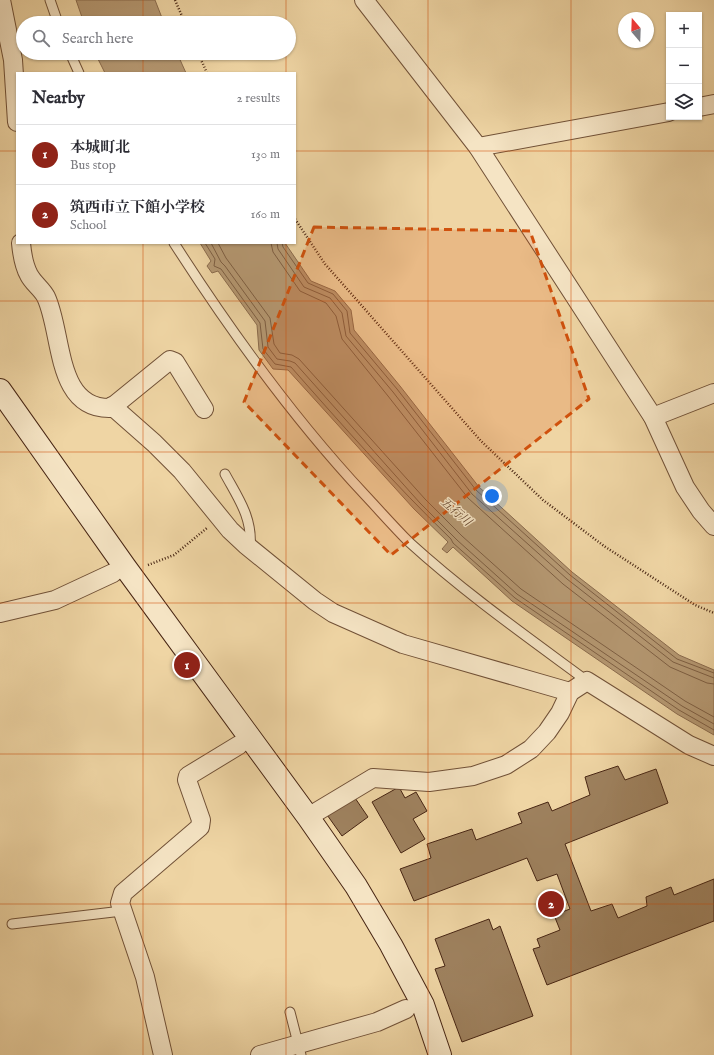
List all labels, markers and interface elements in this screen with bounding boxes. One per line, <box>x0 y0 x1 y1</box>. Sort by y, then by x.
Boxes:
north arrow <box>618 12 654 48</box>
map controls <box>666 12 702 120</box>
button: + <box>666 12 702 48</box>
search box <box>16 16 296 60</box>
icon: search <box>30 27 52 49</box>
text: Search here <box>62 29 133 48</box>
button: − <box>666 48 702 84</box>
button: layers <box>666 84 702 120</box>
text: Nearby <box>32 88 85 109</box>
text: 2 results <box>236 90 280 107</box>
text: 本城町北 <box>70 138 130 157</box>
text: 1 <box>43 146 47 163</box>
text: 130 m <box>251 146 280 163</box>
text: Bus stop <box>70 157 116 174</box>
text: 筑西市立下館小学校 <box>70 198 205 217</box>
text: 2 <box>42 206 48 223</box>
text: 160 m <box>250 206 280 223</box>
text: School <box>70 217 107 234</box>
your location <box>482 486 502 506</box>
water label: 五行川 <box>437 495 476 531</box>
pin: 1 <box>174 650 200 680</box>
pin: 2 <box>538 889 564 919</box>

